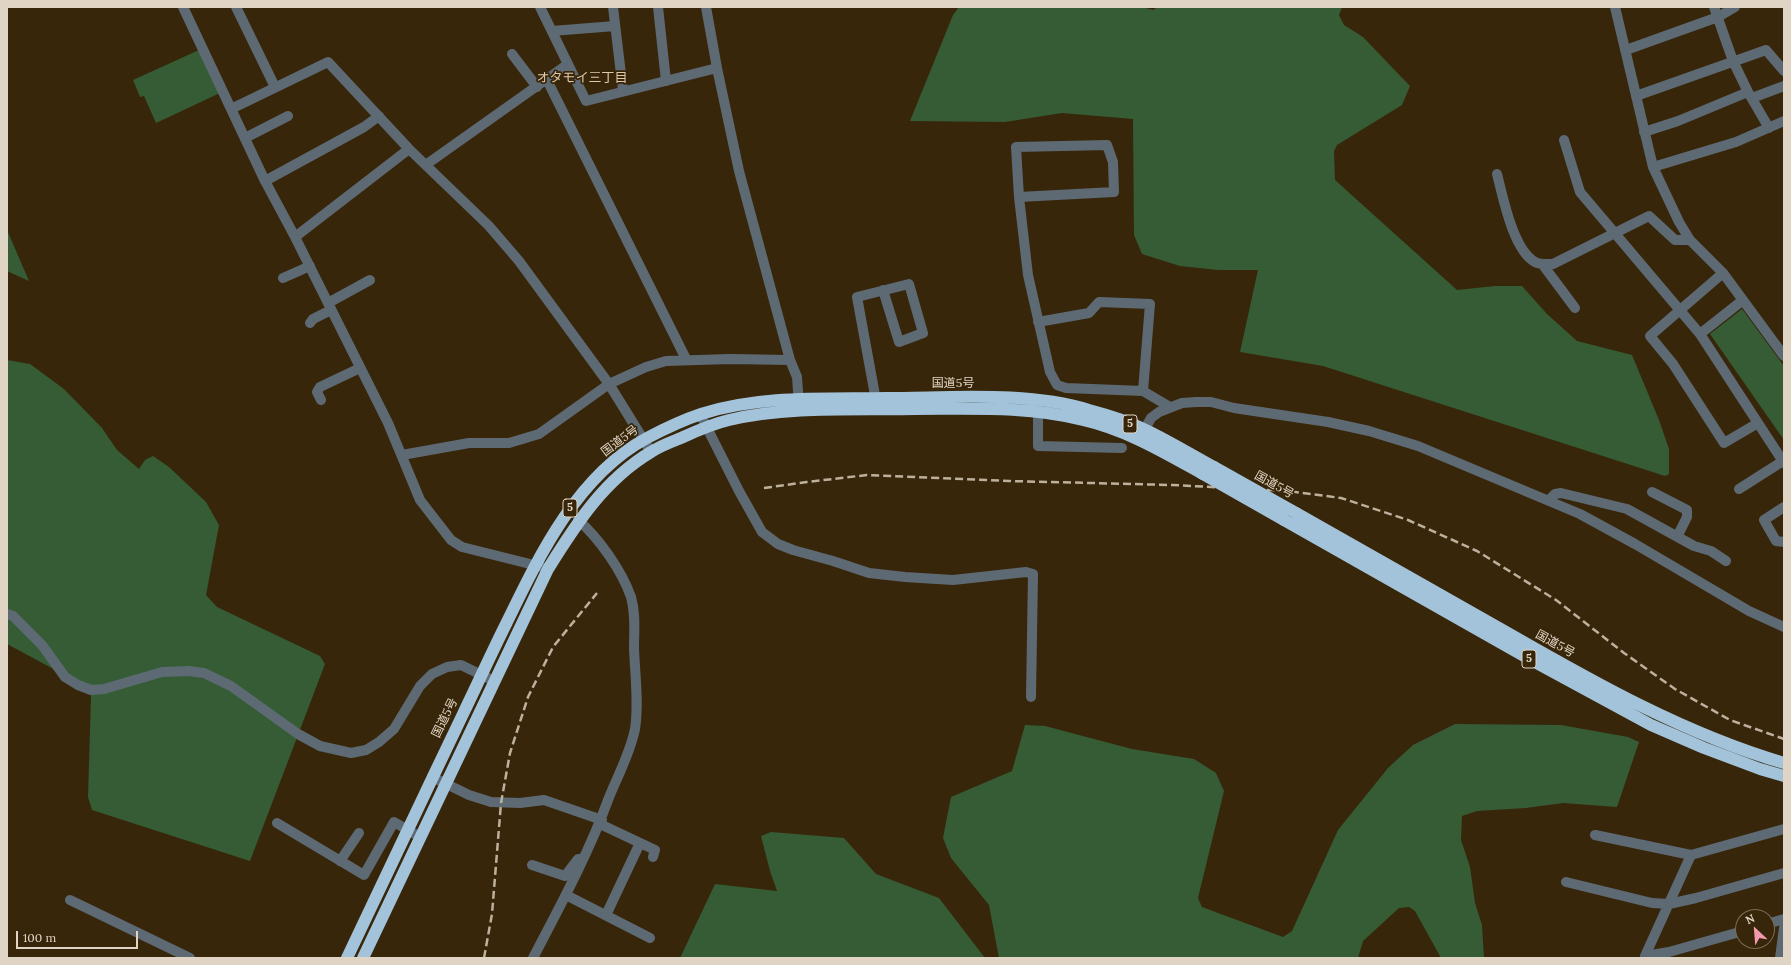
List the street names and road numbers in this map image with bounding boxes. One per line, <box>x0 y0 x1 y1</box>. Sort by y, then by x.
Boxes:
street label: 国道5号 <box>932 377 974 391</box>
road number: 5 <box>1123 415 1137 433</box>
street label: 国道5号 <box>599 422 641 460</box>
street label: 国道5号 <box>1252 468 1296 502</box>
road number: 5 <box>563 499 577 517</box>
street label: 国道5号 <box>1533 627 1577 661</box>
road number: 5 <box>1522 650 1536 668</box>
street label: 国道5号 <box>429 696 461 740</box>

